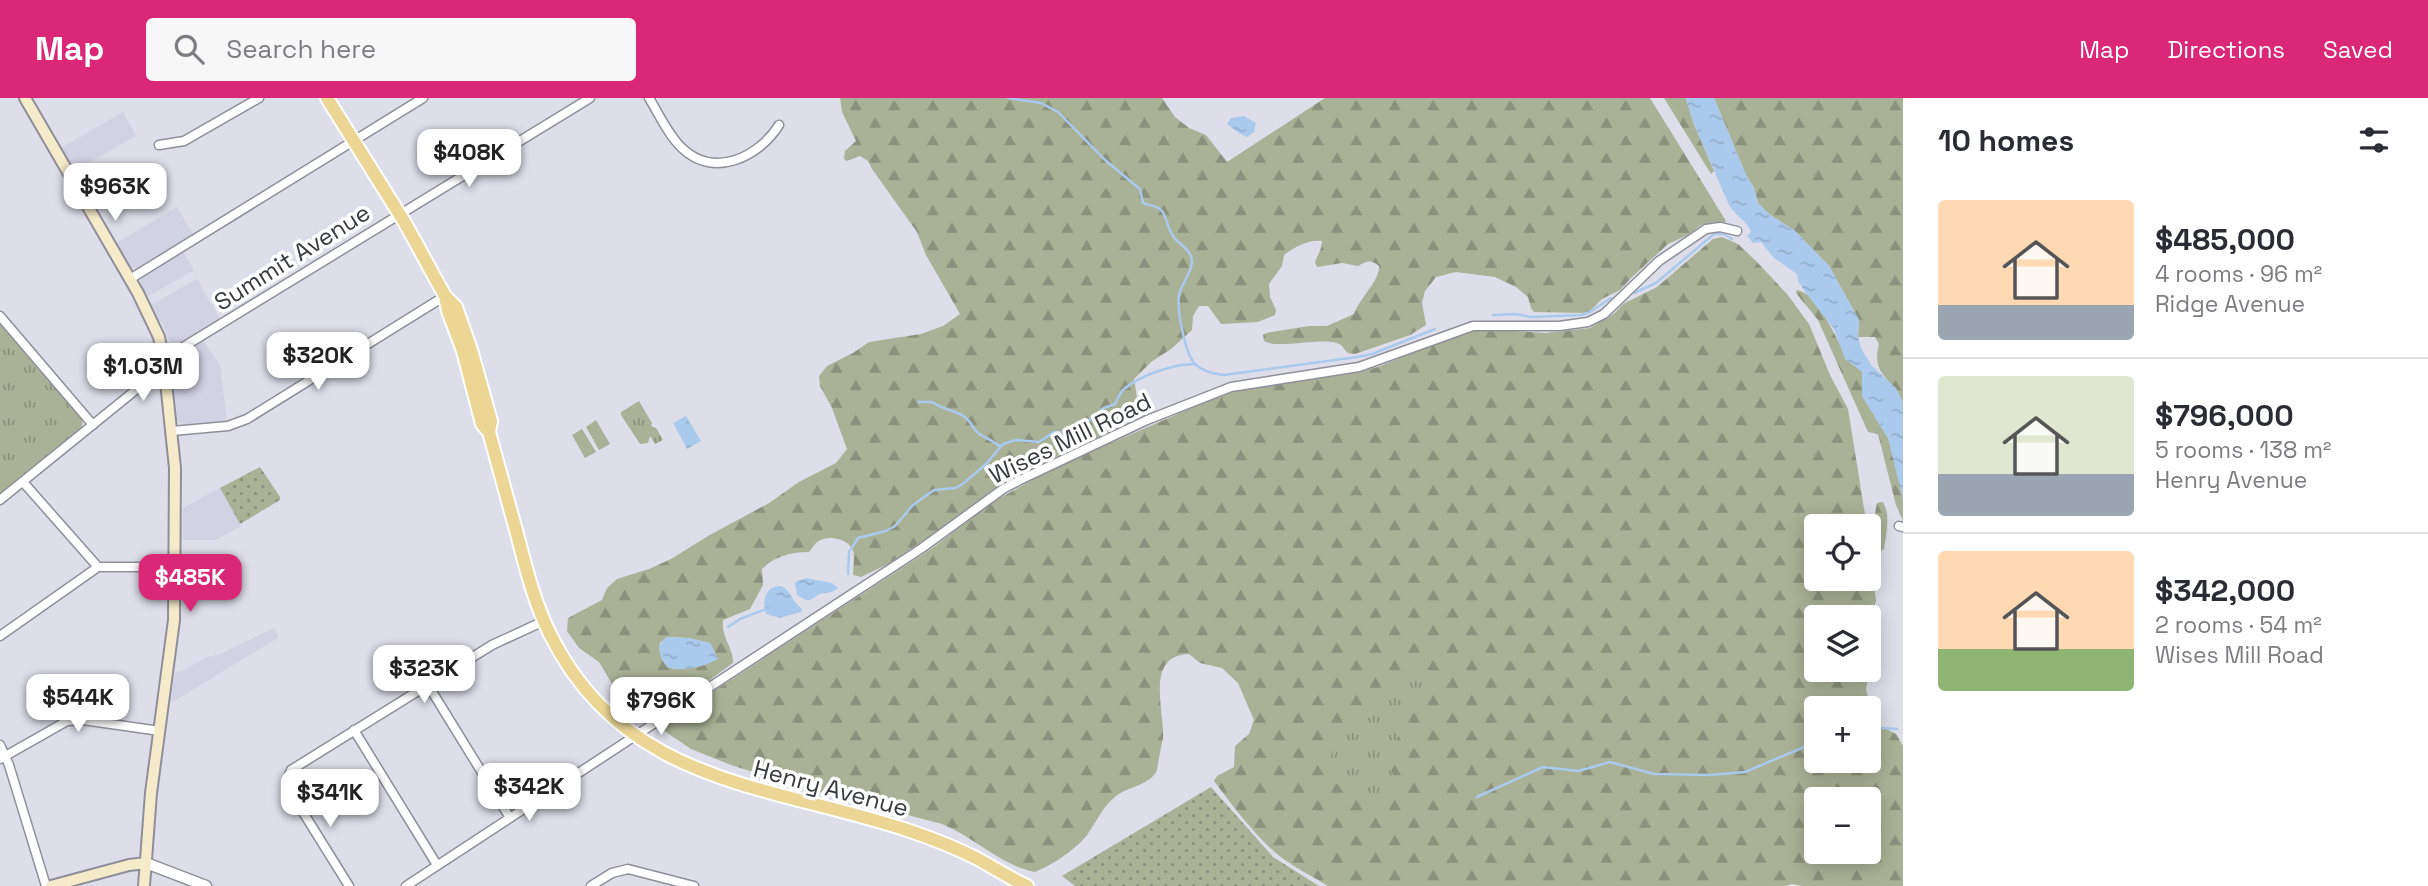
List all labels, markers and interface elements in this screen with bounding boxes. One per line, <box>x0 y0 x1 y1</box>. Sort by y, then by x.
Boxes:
search box <box>146 18 636 81</box>
text: Map <box>35 28 104 70</box>
icon: search <box>170 30 208 68</box>
text: Search here <box>226 32 376 66</box>
text: Map <box>2079 34 2129 65</box>
text: Directions <box>2167 34 2285 65</box>
text: Saved <box>2323 34 2393 65</box>
text: 10 homes <box>1938 121 2074 160</box>
icon: filters <box>2355 121 2393 159</box>
pin: $408K <box>420 130 518 189</box>
text: $408K <box>433 137 505 167</box>
pin: $963K <box>66 164 164 223</box>
text: $963K <box>80 171 150 201</box>
street label: Summit Avenue <box>208 197 376 317</box>
text: $485,000 <box>2155 220 2295 259</box>
icon: home <box>1994 228 2078 312</box>
text: 4 rooms · 96 m² <box>2155 259 2322 289</box>
text: Ridge Avenue <box>2155 289 2305 319</box>
pin: $320K <box>269 332 367 392</box>
text: $320K <box>283 340 353 370</box>
pin: $1.03M <box>86 344 200 403</box>
text: $1.03M <box>103 351 183 381</box>
street label: Wises Mill Road <box>984 385 1156 491</box>
text: $796,000 <box>2155 396 2294 435</box>
icon: home <box>1994 404 2078 488</box>
text: 5 rooms · 138 m² <box>2155 435 2331 465</box>
text: Henry Avenue <box>2155 465 2307 495</box>
map controls <box>1804 514 1881 864</box>
button: locate <box>1804 514 1881 591</box>
pin: $485K <box>141 554 239 614</box>
text: $485K <box>155 562 225 592</box>
text: $342,000 <box>2155 571 2295 610</box>
icon: home <box>1994 579 2078 663</box>
button: layers <box>1804 605 1881 682</box>
text: 2 rooms · 54 m² <box>2155 610 2322 640</box>
text: Wises Mill Road <box>2155 640 2324 670</box>
pin: $323K <box>375 646 473 705</box>
text: $323K <box>389 653 459 683</box>
pin: $544K <box>29 674 127 734</box>
pin: $796K <box>612 678 710 737</box>
text: $544K <box>42 682 114 712</box>
text: $796K <box>626 685 696 715</box>
button: + <box>1804 696 1881 773</box>
street label: Henry Avenue <box>750 752 912 824</box>
pin: $342K <box>480 764 578 823</box>
pin: $341K <box>281 770 379 829</box>
text: $342K <box>494 771 564 801</box>
text: $341K <box>297 777 363 807</box>
button: − <box>1804 787 1881 864</box>

